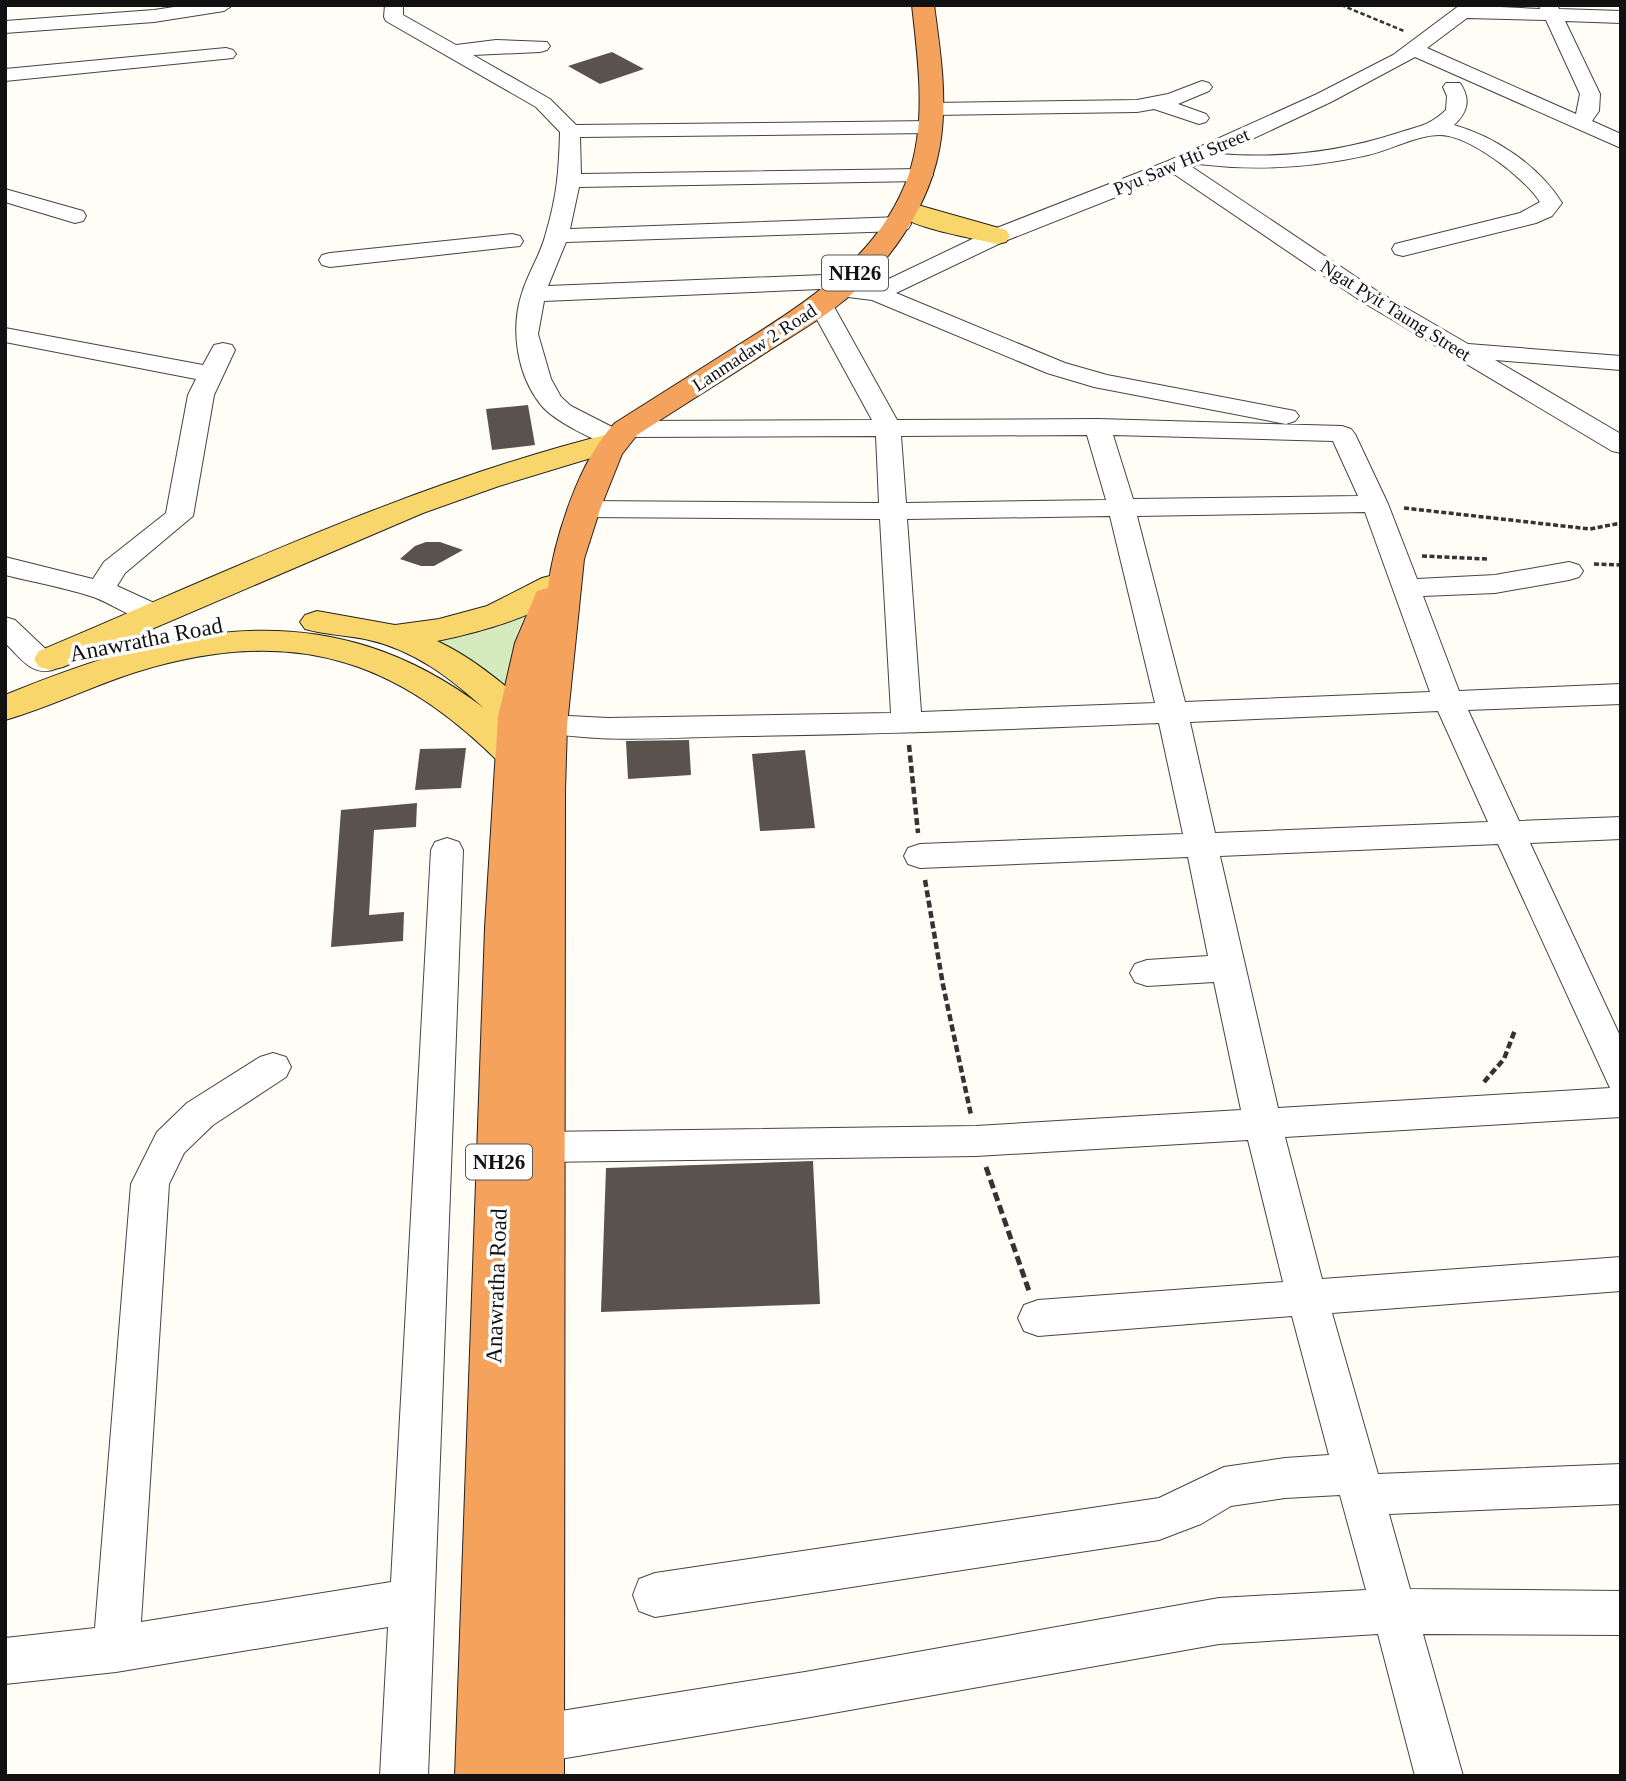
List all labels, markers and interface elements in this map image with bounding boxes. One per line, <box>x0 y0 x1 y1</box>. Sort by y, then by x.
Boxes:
street label: Pyu Saw Hti Street <box>1110 123 1253 199</box>
road number: NH26 <box>822 256 888 290</box>
street label: Ngat Pyit Taung Street <box>1317 256 1475 366</box>
street label: Lanmadaw 2 Road <box>688 299 821 395</box>
street label: Anawratha Road <box>68 612 225 667</box>
road number: NH26 <box>466 1144 532 1180</box>
street label: Anawratha Road <box>481 1208 512 1364</box>

